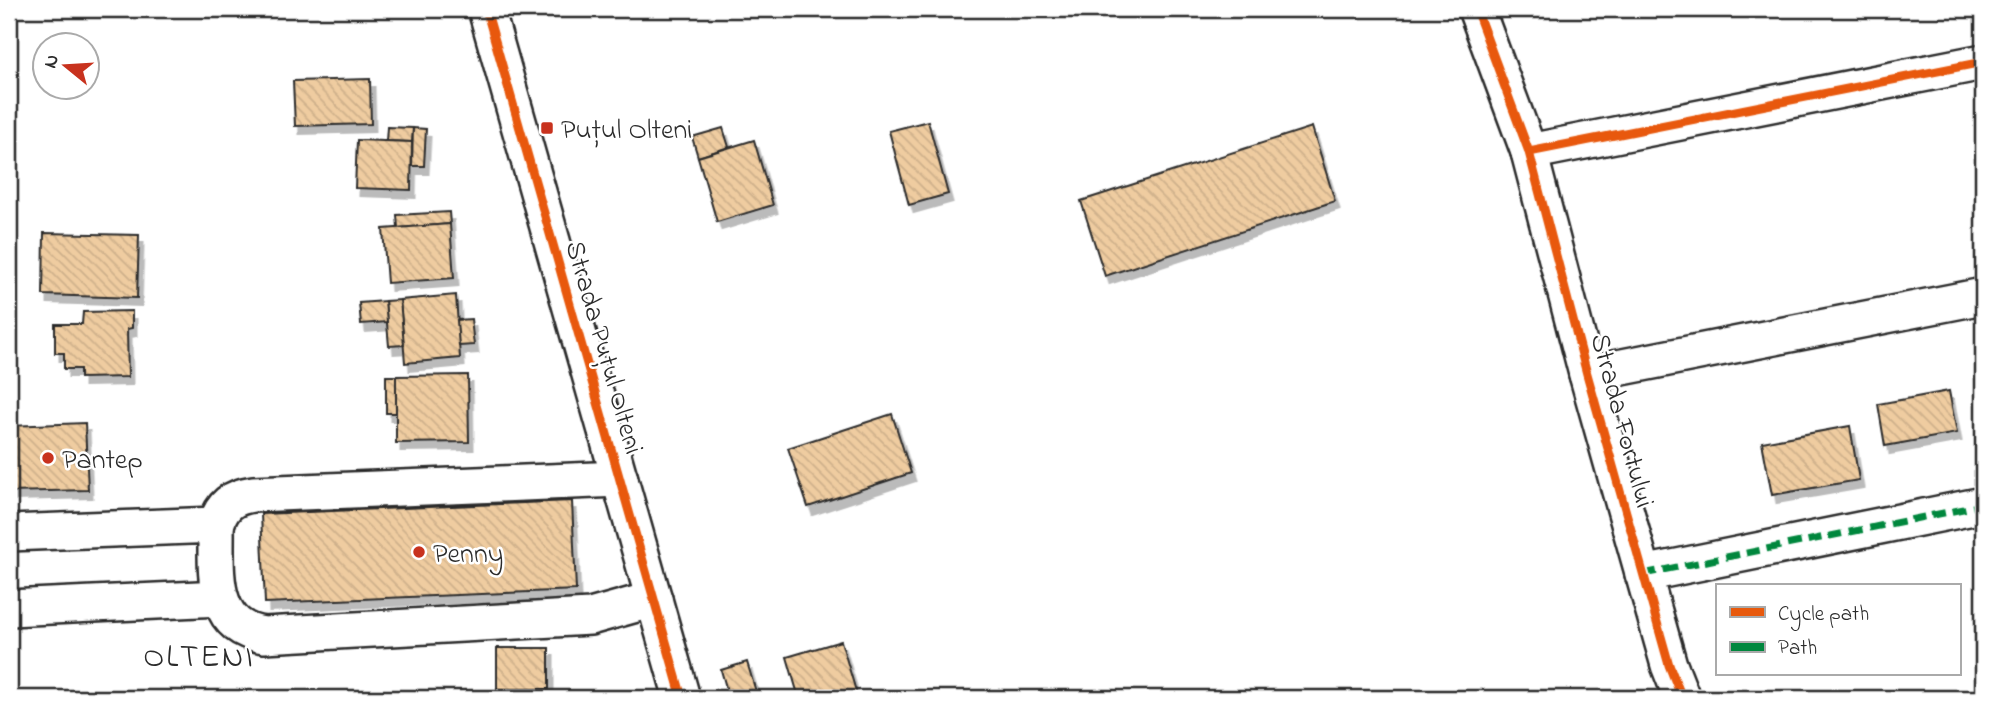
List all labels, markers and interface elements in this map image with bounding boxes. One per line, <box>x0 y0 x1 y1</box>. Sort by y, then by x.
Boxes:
north arrow <box>32 32 102 102</box>
text: N <box>37 51 67 72</box>
place label: Puțul Olteni <box>561 111 692 152</box>
marker: Puțul Olteni <box>539 120 555 136</box>
street label: Strada Puțul Olteni <box>553 236 653 460</box>
street label: Strada Fortului <box>1578 329 1664 513</box>
place label: Pantep <box>62 441 143 482</box>
marker: Pantep <box>40 450 56 466</box>
place label: Penny <box>433 535 503 576</box>
marker: Penny <box>411 544 427 560</box>
legend <box>1716 584 1960 676</box>
text: Cycle path <box>1778 600 1869 632</box>
text: Path <box>1778 634 1817 664</box>
district label: OLTENI <box>143 635 255 682</box>

